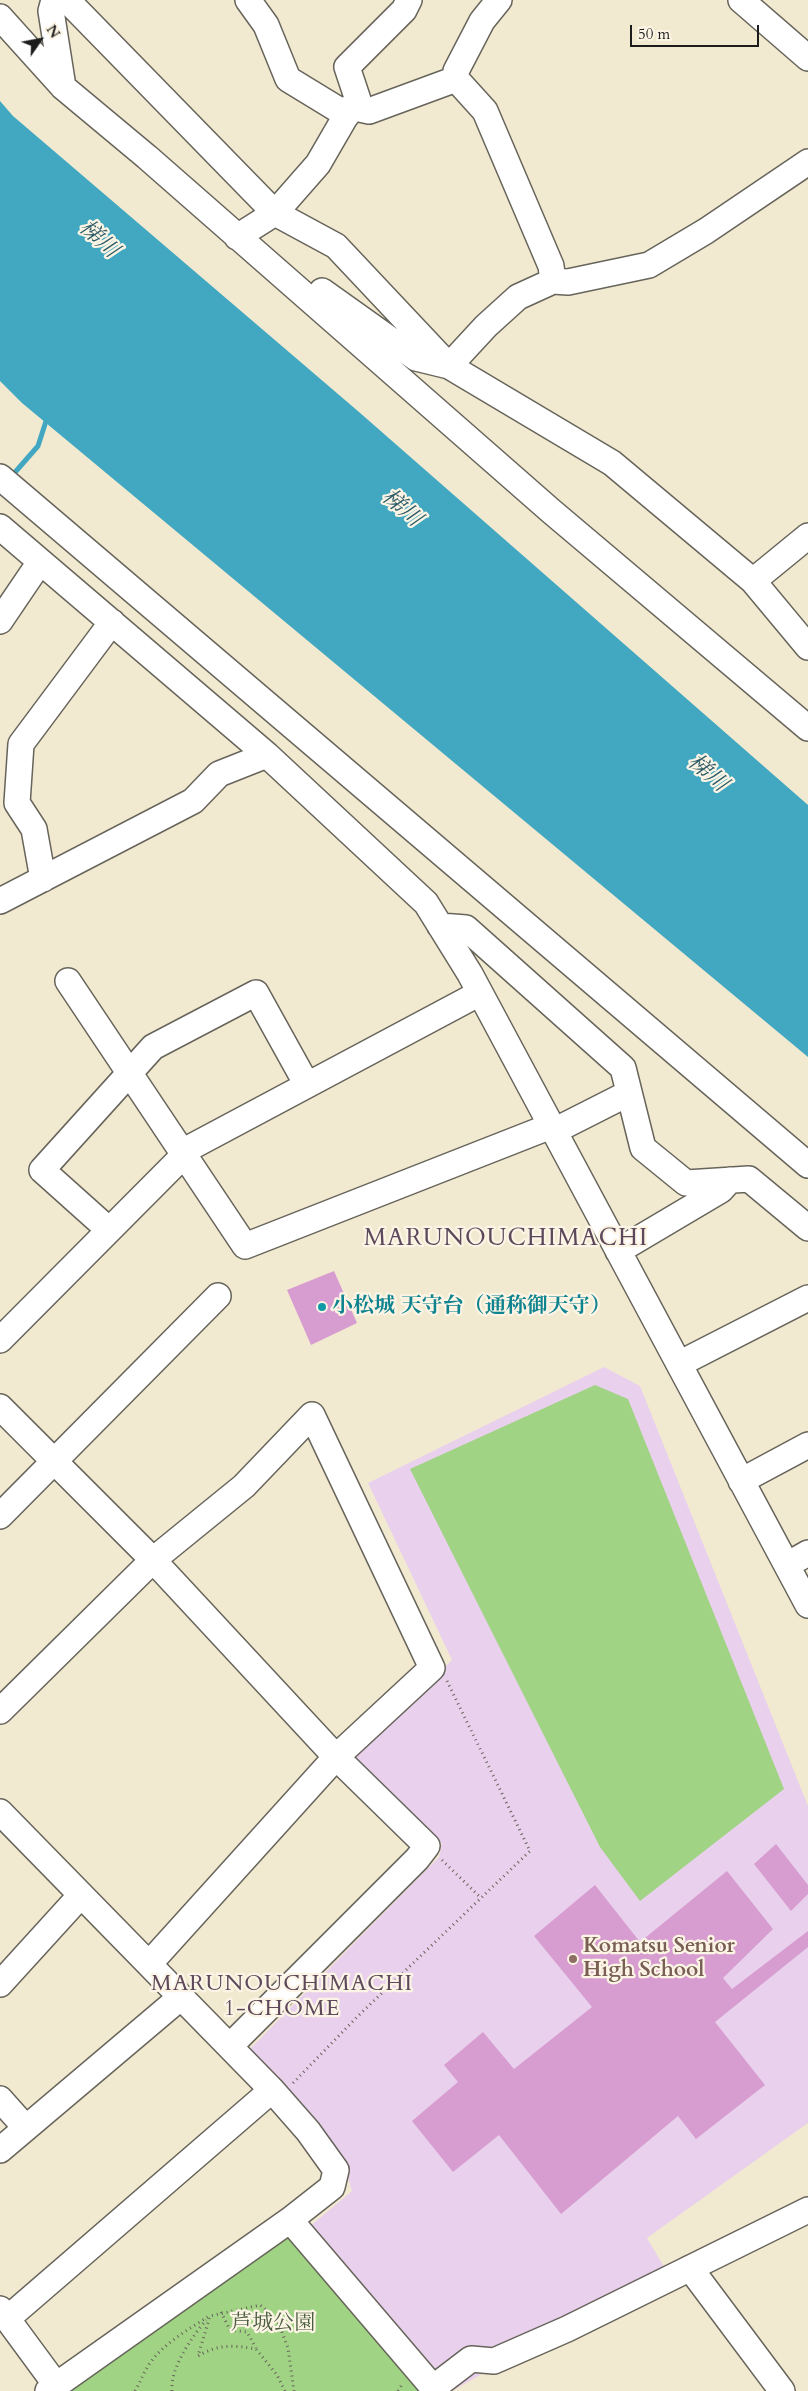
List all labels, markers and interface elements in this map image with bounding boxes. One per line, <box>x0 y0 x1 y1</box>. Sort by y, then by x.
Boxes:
north arrow <box>15 15 65 65</box>
scale bar <box>633 15 762 47</box>
text: N <box>42 21 64 42</box>
text: 50 m <box>638 24 670 44</box>
water label: 梯川 <box>73 215 123 265</box>
water label: 梯川 <box>376 485 426 533</box>
water label: 梯川 <box>682 750 732 798</box>
district label: MARUNOUCHIMACHI <box>362 1225 650 1253</box>
place label: 小松城 天守台（通称御天守） <box>332 1294 611 1320</box>
marker: 小松城 天守台（通称御天守） <box>316 1301 328 1313</box>
place label: Komatsu Senior High School <box>583 1934 735 1984</box>
marker: Komatsu Senior High School <box>567 1953 579 1965</box>
district label: MARUNOUCHIMACHI 1-CHOME <box>149 1972 415 2024</box>
park label: 芦城公園 <box>231 2311 315 2337</box>

